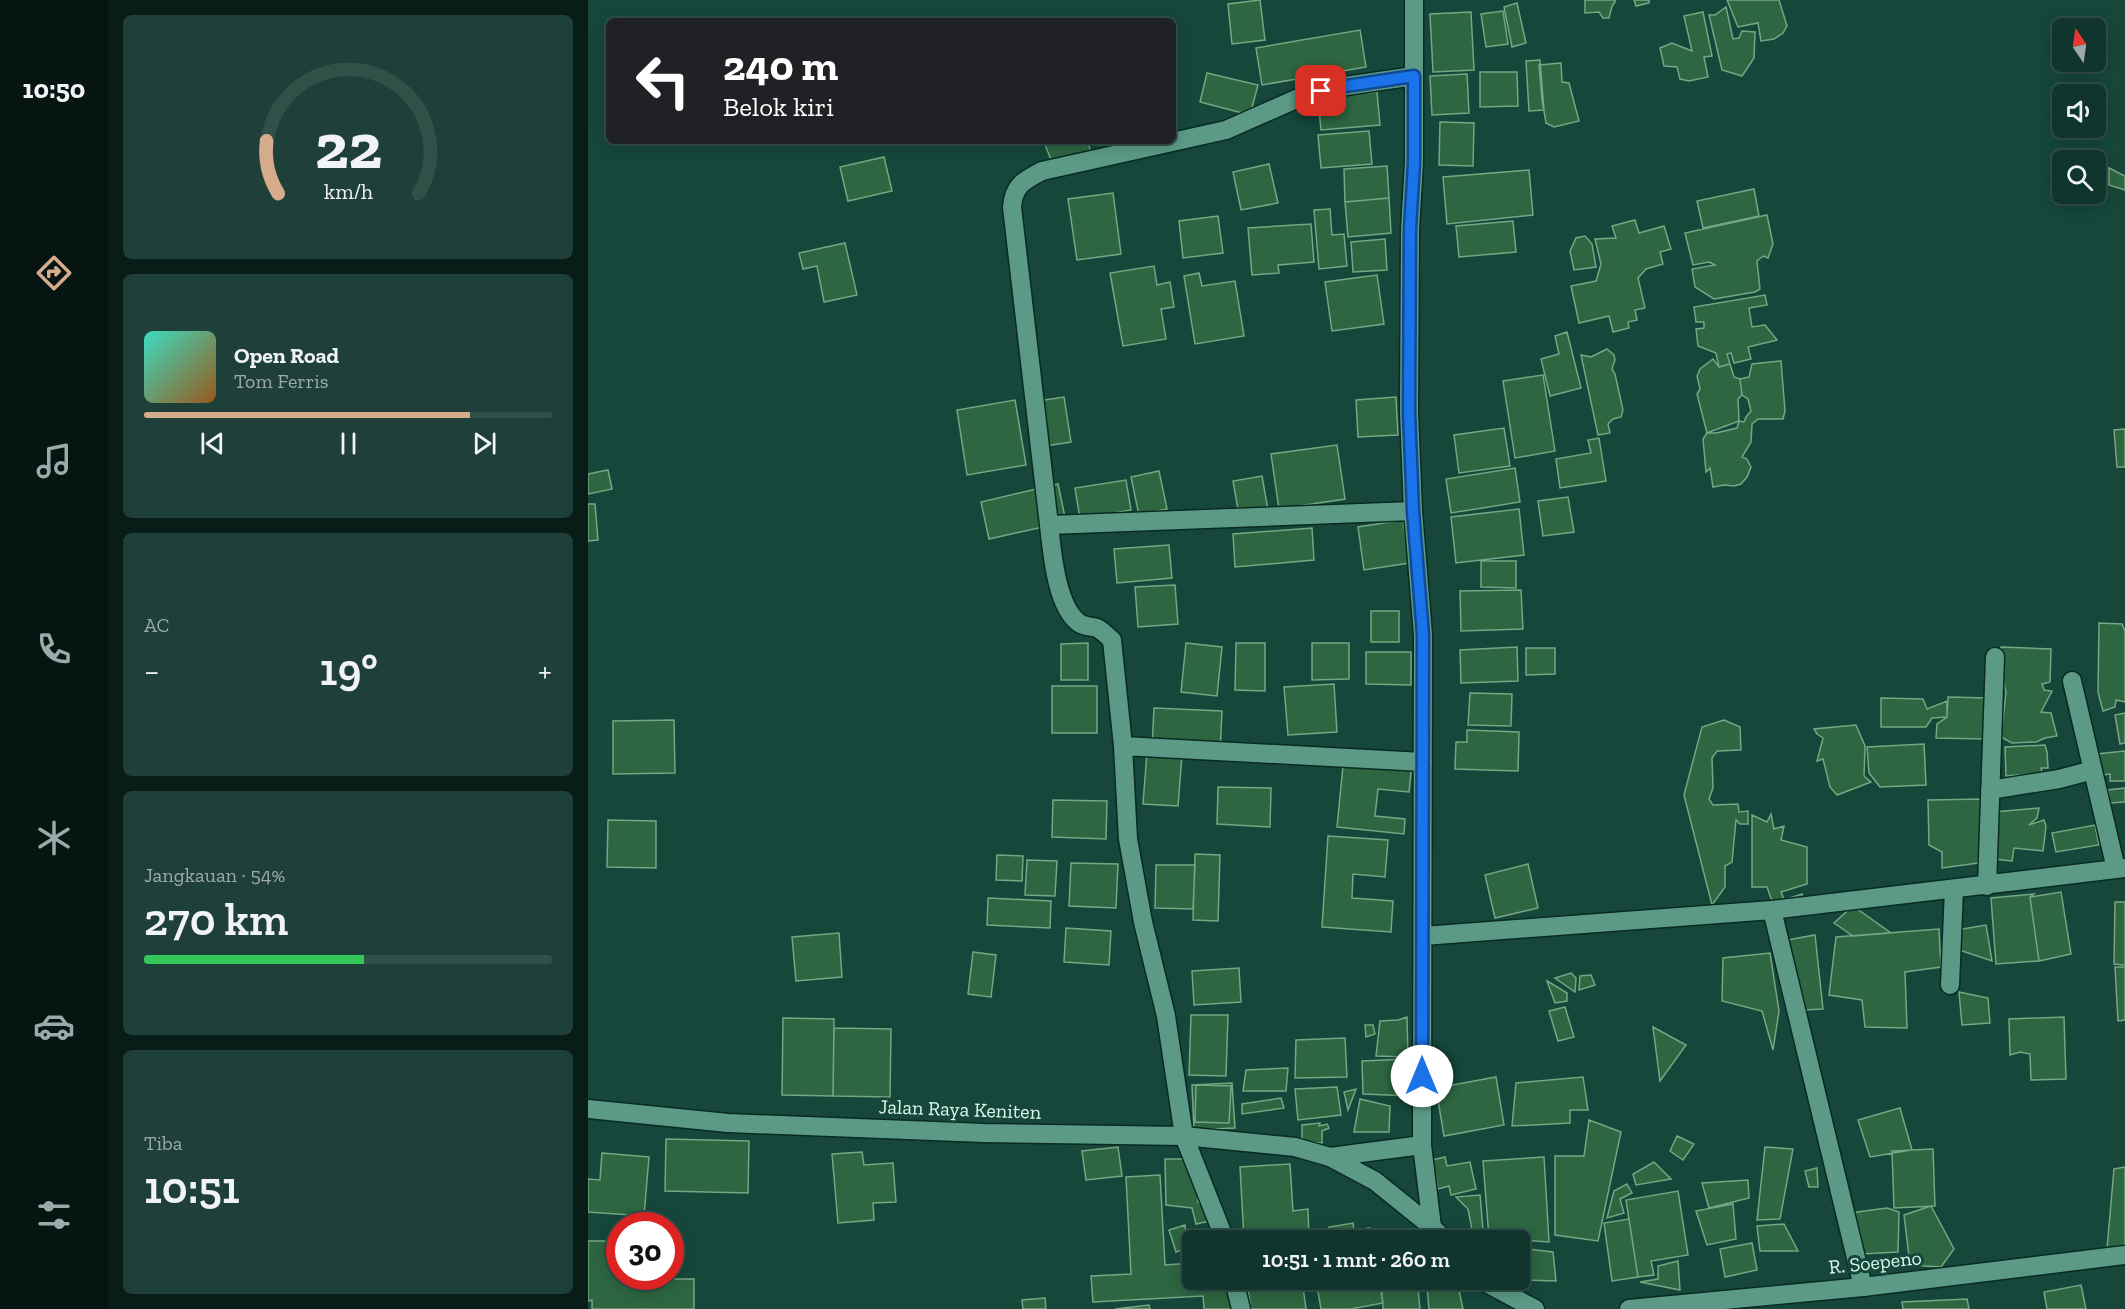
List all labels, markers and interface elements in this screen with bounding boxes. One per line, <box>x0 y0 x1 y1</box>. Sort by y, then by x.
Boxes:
north arrow <box>2052 18 2106 72</box>
map controls <box>2052 18 2106 204</box>
text: 240 m <box>723 40 838 91</box>
icon: left <box>624 42 702 120</box>
pin <box>1295 65 1346 116</box>
text: 10:50 <box>23 73 85 105</box>
icon: arrive <box>1304 74 1337 107</box>
button: sound <box>2052 84 2106 138</box>
text: Belok kiri <box>723 91 834 123</box>
text: 22 <box>314 109 382 184</box>
button: search <box>2052 150 2106 204</box>
text: km/h <box>324 179 372 204</box>
icon: directions <box>33 252 75 294</box>
text: Open Road <box>234 342 339 369</box>
text: Tom Ferris <box>234 369 329 393</box>
icon: previous <box>196 427 229 460</box>
icon: pause <box>332 427 365 460</box>
icon: next <box>468 427 501 460</box>
icon: music <box>33 440 75 482</box>
text: AC <box>144 613 169 637</box>
icon: phone <box>33 628 75 670</box>
text: 19° <box>320 643 378 697</box>
text: − <box>144 651 159 690</box>
text: + <box>538 651 552 690</box>
icon: climate <box>33 817 75 859</box>
text: Jangkauan · 54% <box>144 863 285 887</box>
text: 270 km <box>144 893 288 947</box>
icon: car <box>33 1005 75 1047</box>
position arrow <box>1390 1044 1454 1108</box>
street label: Jalan Raya Keniten <box>878 1094 1042 1124</box>
text: Tiba <box>144 1131 182 1155</box>
text: 10:51 <box>144 1161 240 1215</box>
icon: filters <box>33 1194 75 1236</box>
speed limit sign: 30 <box>606 1212 684 1290</box>
street label: R. Soepeno <box>1827 1245 1923 1279</box>
text: 10:51 · 1 mnt · 260 m <box>1262 1246 1450 1273</box>

